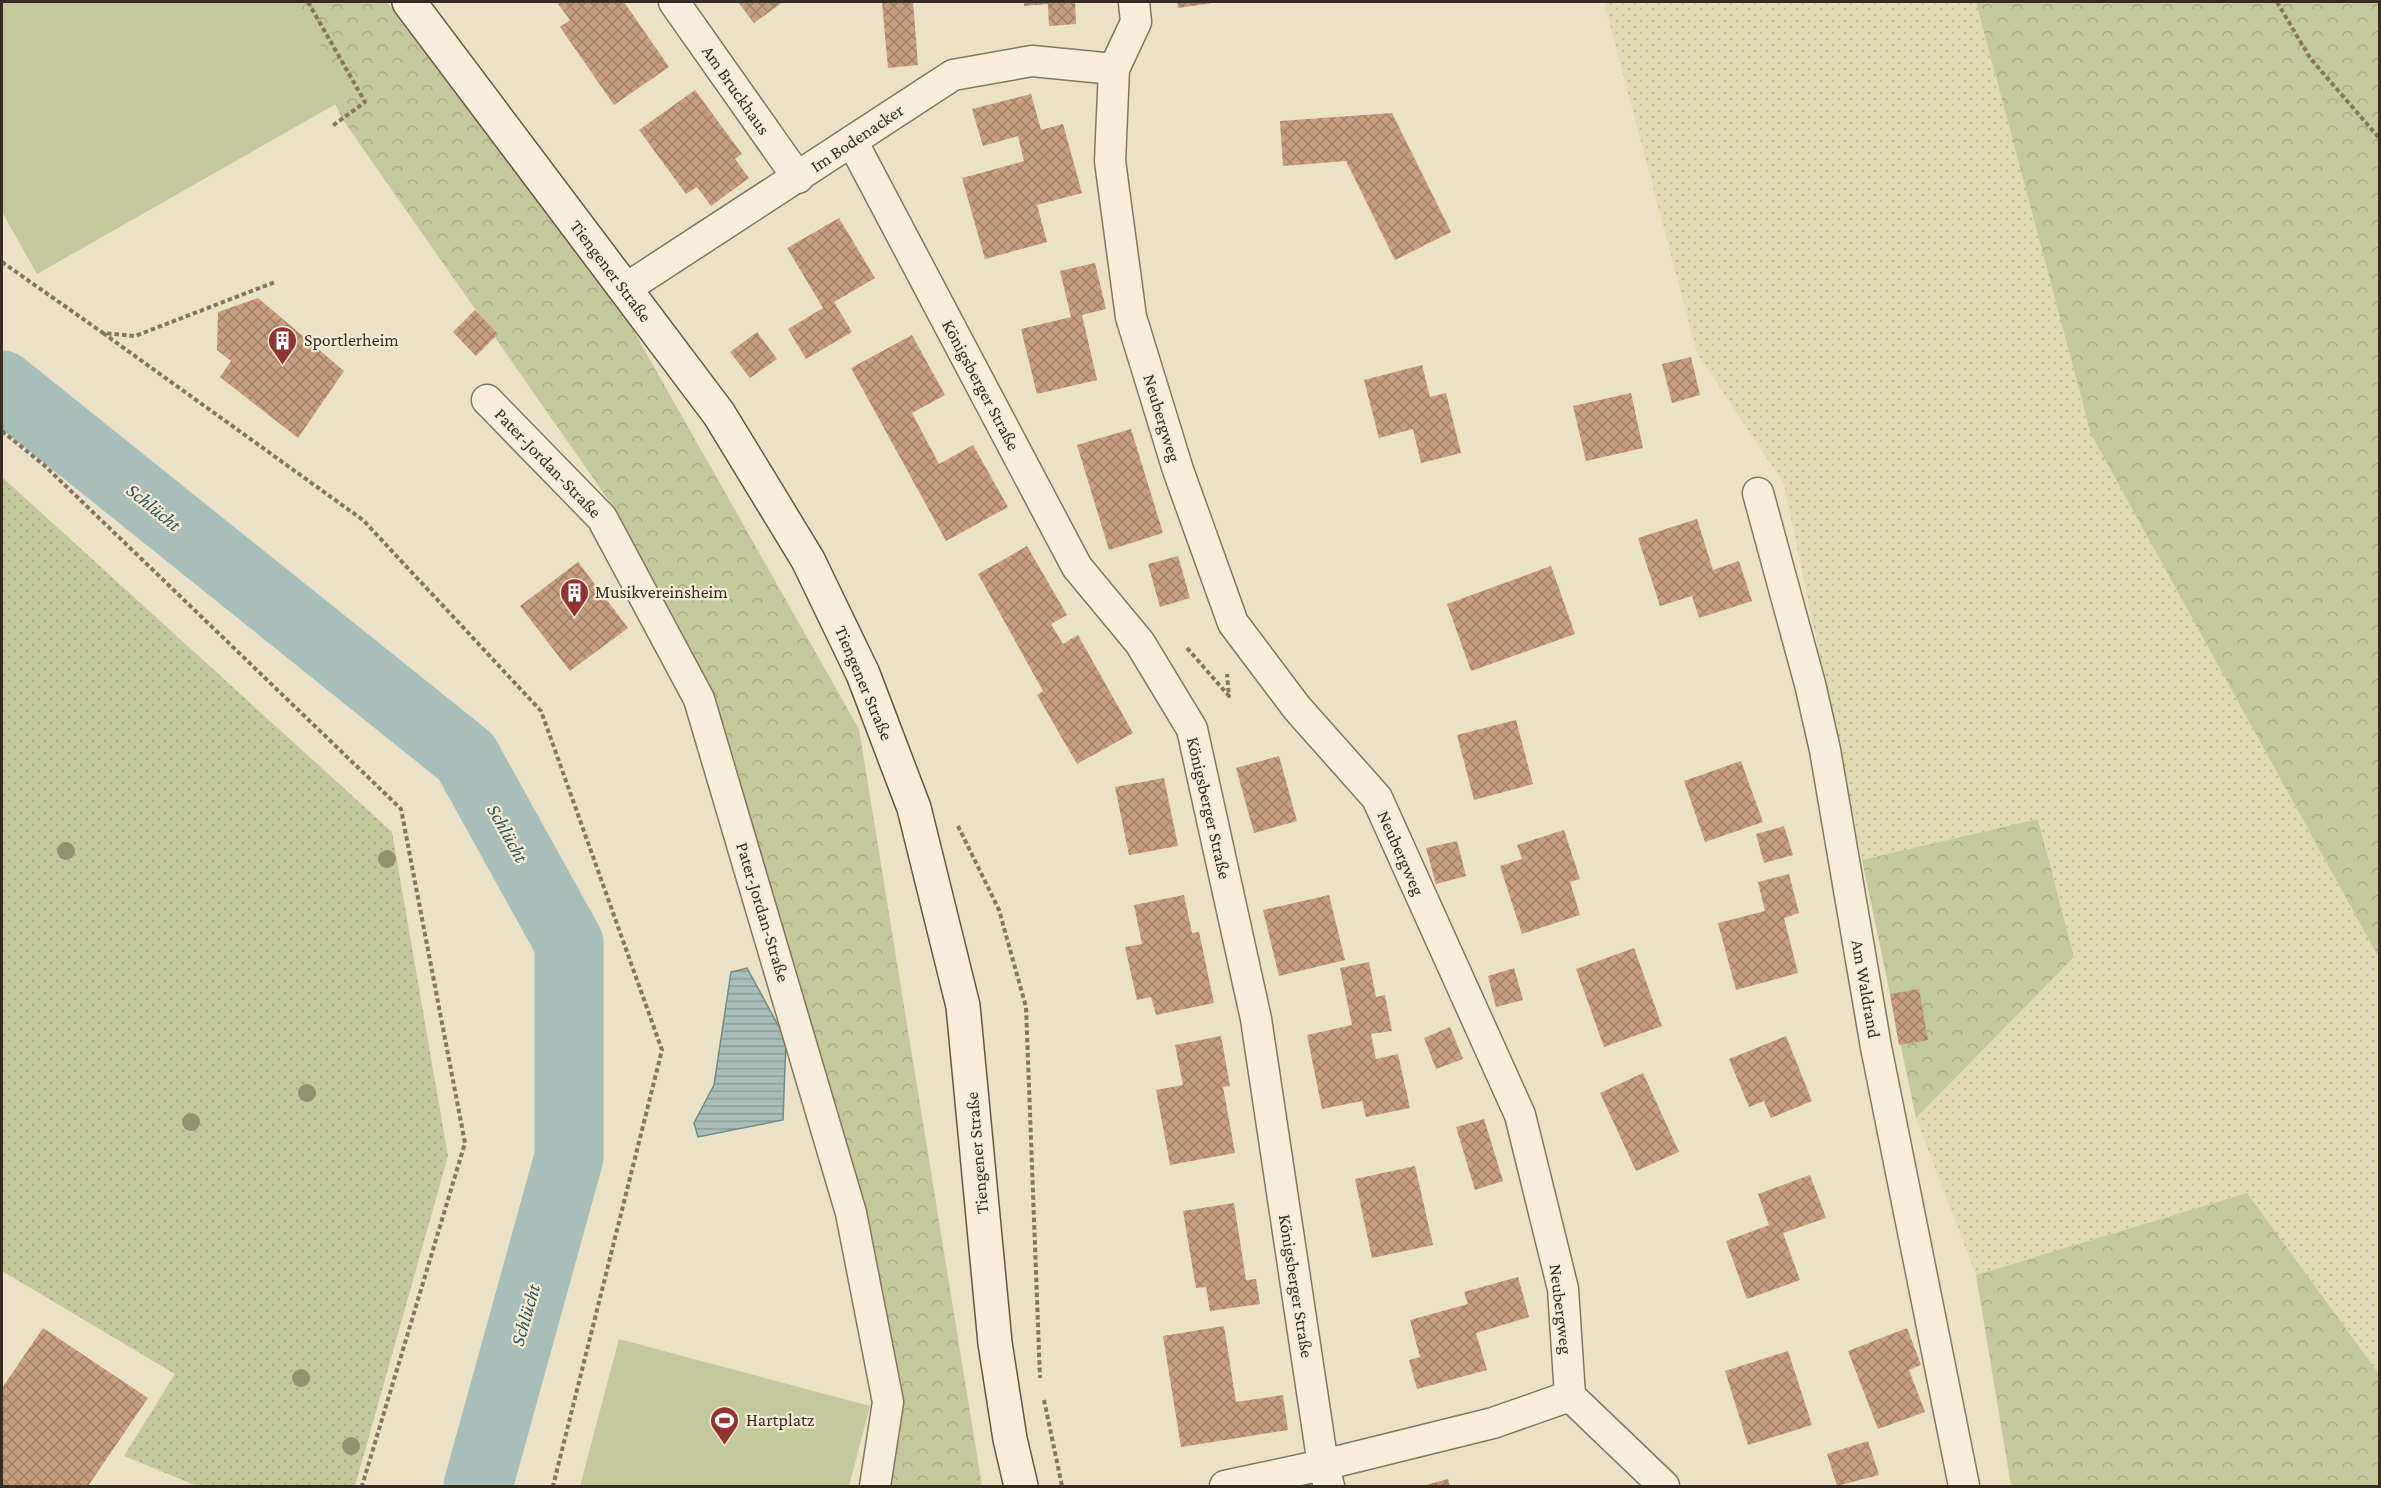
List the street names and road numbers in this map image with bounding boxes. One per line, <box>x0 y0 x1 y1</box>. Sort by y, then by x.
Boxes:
street label: Am Bruckhaus <box>698 41 774 139</box>
street label: Im Bodenacker <box>807 99 908 176</box>
street label: Tiengener Straße <box>566 216 656 326</box>
street label: Königsberger Straße <box>938 316 1024 454</box>
street label: Neubergweg <box>1139 372 1185 465</box>
street label: Pater-Jordan-Straße <box>491 404 606 522</box>
street label: Tiengener Straße <box>831 623 897 743</box>
street label: Königsberger Straße <box>1183 735 1235 881</box>
street label: Neubergweg <box>1373 807 1429 899</box>
street label: Pater-Jordan-Straße <box>732 840 794 984</box>
street label: Am Waldrand <box>1847 938 1885 1040</box>
street label: Tiengener Straße <box>962 1091 992 1215</box>
street label: Königsberger Straße <box>1275 1213 1317 1359</box>
street label: Neubergweg <box>1546 1263 1576 1356</box>

